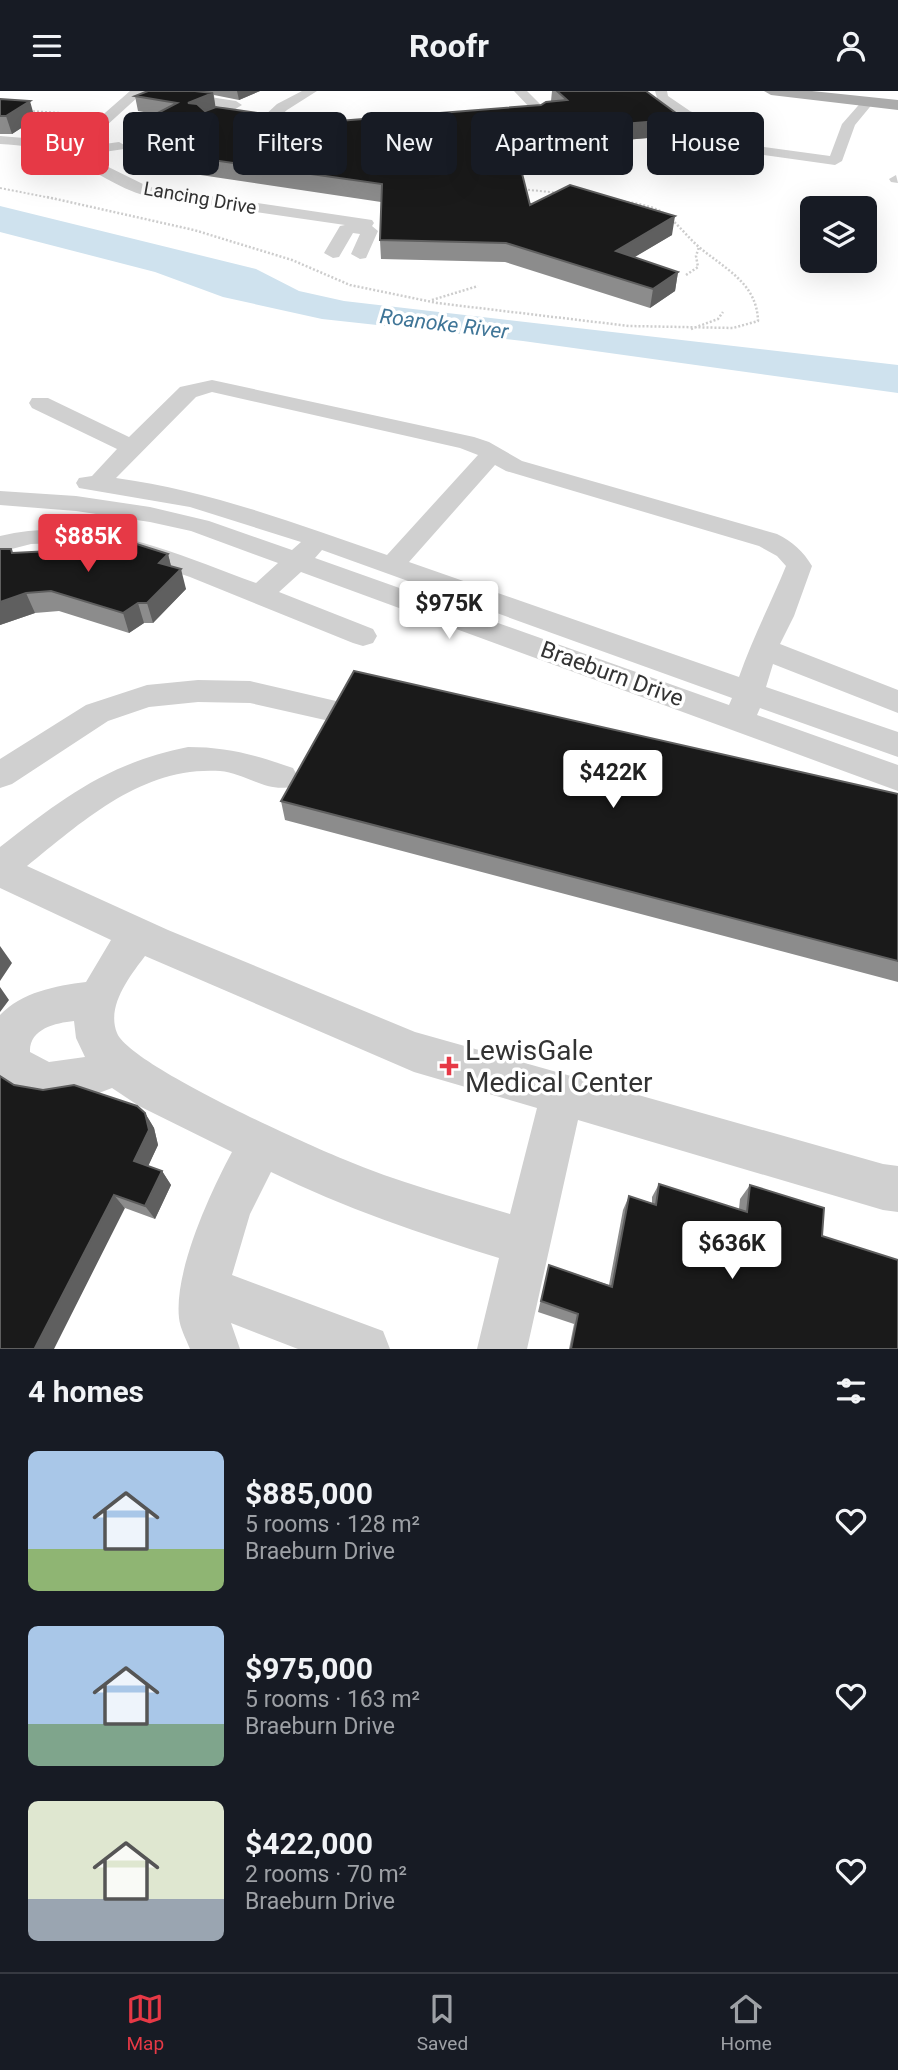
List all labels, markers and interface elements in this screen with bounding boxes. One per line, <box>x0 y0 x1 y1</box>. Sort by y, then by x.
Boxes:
icon: menu <box>28 27 66 65</box>
text: Roofr <box>409 27 489 65</box>
icon: person <box>832 27 870 65</box>
chip: Buy <box>21 112 109 175</box>
chip: Rent <box>123 112 219 175</box>
chip: Filters <box>233 112 347 175</box>
chip: New <box>361 112 457 175</box>
chip: Apartment <box>471 112 633 175</box>
chip: House <box>647 112 764 175</box>
street label: Lancing Drive <box>142 177 258 219</box>
map controls <box>800 196 877 273</box>
button: layers <box>800 196 877 273</box>
water label: Roanoke River <box>378 304 511 344</box>
pin: $885K <box>39 515 137 574</box>
text: $885K <box>54 523 122 550</box>
pin: $975K <box>400 581 498 641</box>
text: $975K <box>415 590 483 617</box>
street label: Braeburn Drive <box>537 636 687 712</box>
pin: $422K <box>564 751 662 810</box>
text: $422K <box>579 759 647 786</box>
place label: LewisGale Medical Center <box>465 1034 653 1099</box>
marker: LewisGale Medical Center <box>439 1056 459 1076</box>
pin: $636K <box>683 1221 781 1281</box>
text: $636K <box>698 1230 766 1257</box>
icon: filters <box>832 1372 870 1410</box>
text: 4 homes <box>28 1374 144 1409</box>
text: $885,000 <box>245 1476 373 1511</box>
icon: home <box>84 1479 168 1563</box>
icon: heart <box>832 1502 870 1540</box>
text: 5 rooms · 128 m² <box>245 1511 420 1538</box>
text: Braeburn Drive <box>245 1538 395 1565</box>
text: $975,000 <box>245 1651 373 1686</box>
icon: home <box>84 1654 168 1738</box>
icon: heart <box>832 1677 870 1715</box>
text: 5 rooms · 163 m² <box>245 1686 420 1713</box>
text: Braeburn Drive <box>245 1713 395 1740</box>
text: $422,000 <box>245 1826 373 1861</box>
icon: home <box>84 1829 168 1913</box>
icon: heart <box>832 1852 870 1890</box>
text: 2 rooms · 70 m² <box>245 1861 407 1888</box>
text: Braeburn Drive <box>245 1888 395 1915</box>
tab: Map <box>126 1990 164 2055</box>
tab: Saved <box>417 1990 468 2055</box>
tab: Home <box>721 1990 772 2055</box>

